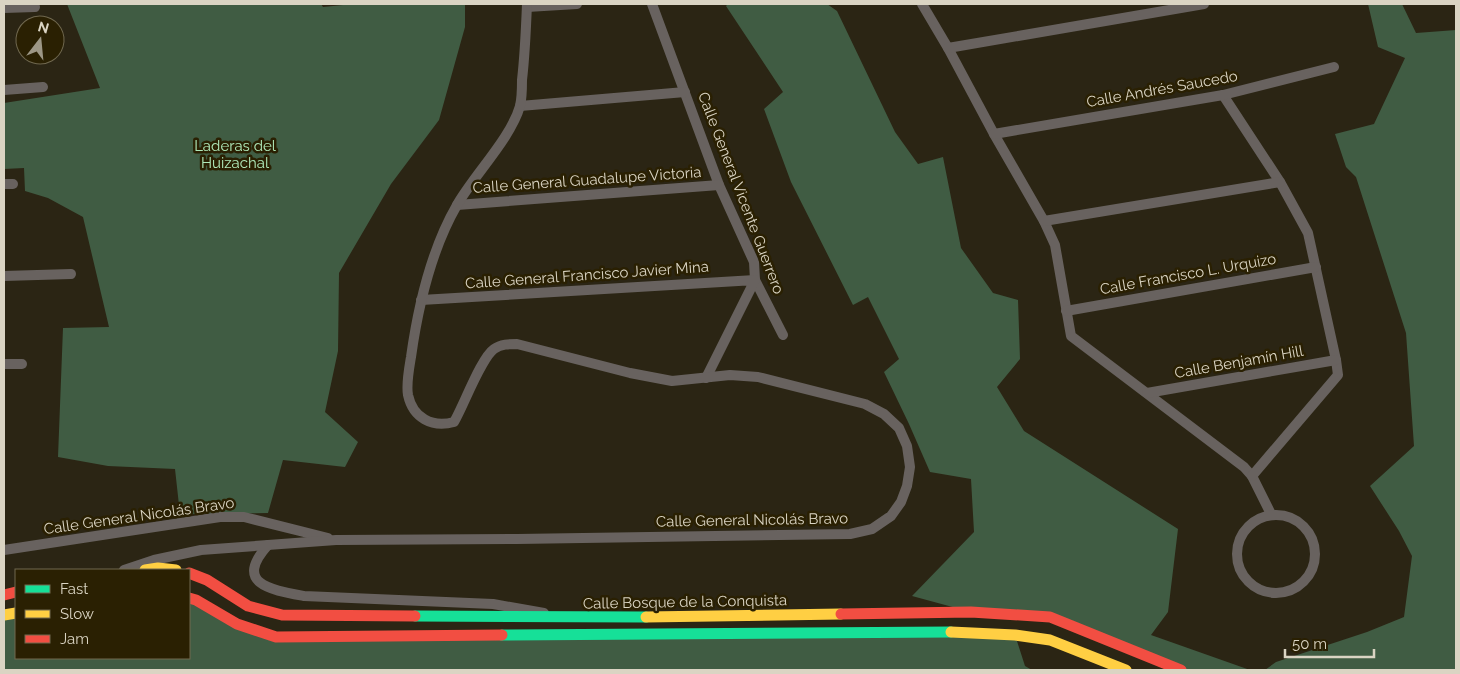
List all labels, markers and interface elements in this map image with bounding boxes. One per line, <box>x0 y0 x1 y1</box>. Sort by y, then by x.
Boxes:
north arrow <box>15 15 65 65</box>
text: N <box>36 18 51 37</box>
street label: Calle Andrés Saucedo <box>1085 67 1239 111</box>
street label: Calle General Vicente Guerrero <box>694 90 788 297</box>
park label: Laderas del Huizachal <box>194 137 277 172</box>
street label: Calle General Guadalupe Victoria <box>472 163 702 197</box>
street label: Calle Francisco L. Urquizo <box>1098 250 1278 298</box>
street label: Calle General Francisco Javier Mina <box>465 258 709 292</box>
street label: Calle Benjamín Hill <box>1173 342 1306 382</box>
street label: Calle General Nicolás Bravo <box>43 494 236 538</box>
street label: Calle General Nicolás Bravo <box>656 509 848 531</box>
legend <box>15 569 190 659</box>
text: Fast <box>60 580 88 598</box>
street label: Calle Bosque de la Conquista <box>583 591 787 613</box>
text: Slow <box>60 605 94 623</box>
scale bar <box>1285 626 1374 658</box>
text: Jam <box>60 630 89 648</box>
text: 50 m <box>1292 635 1327 653</box>

